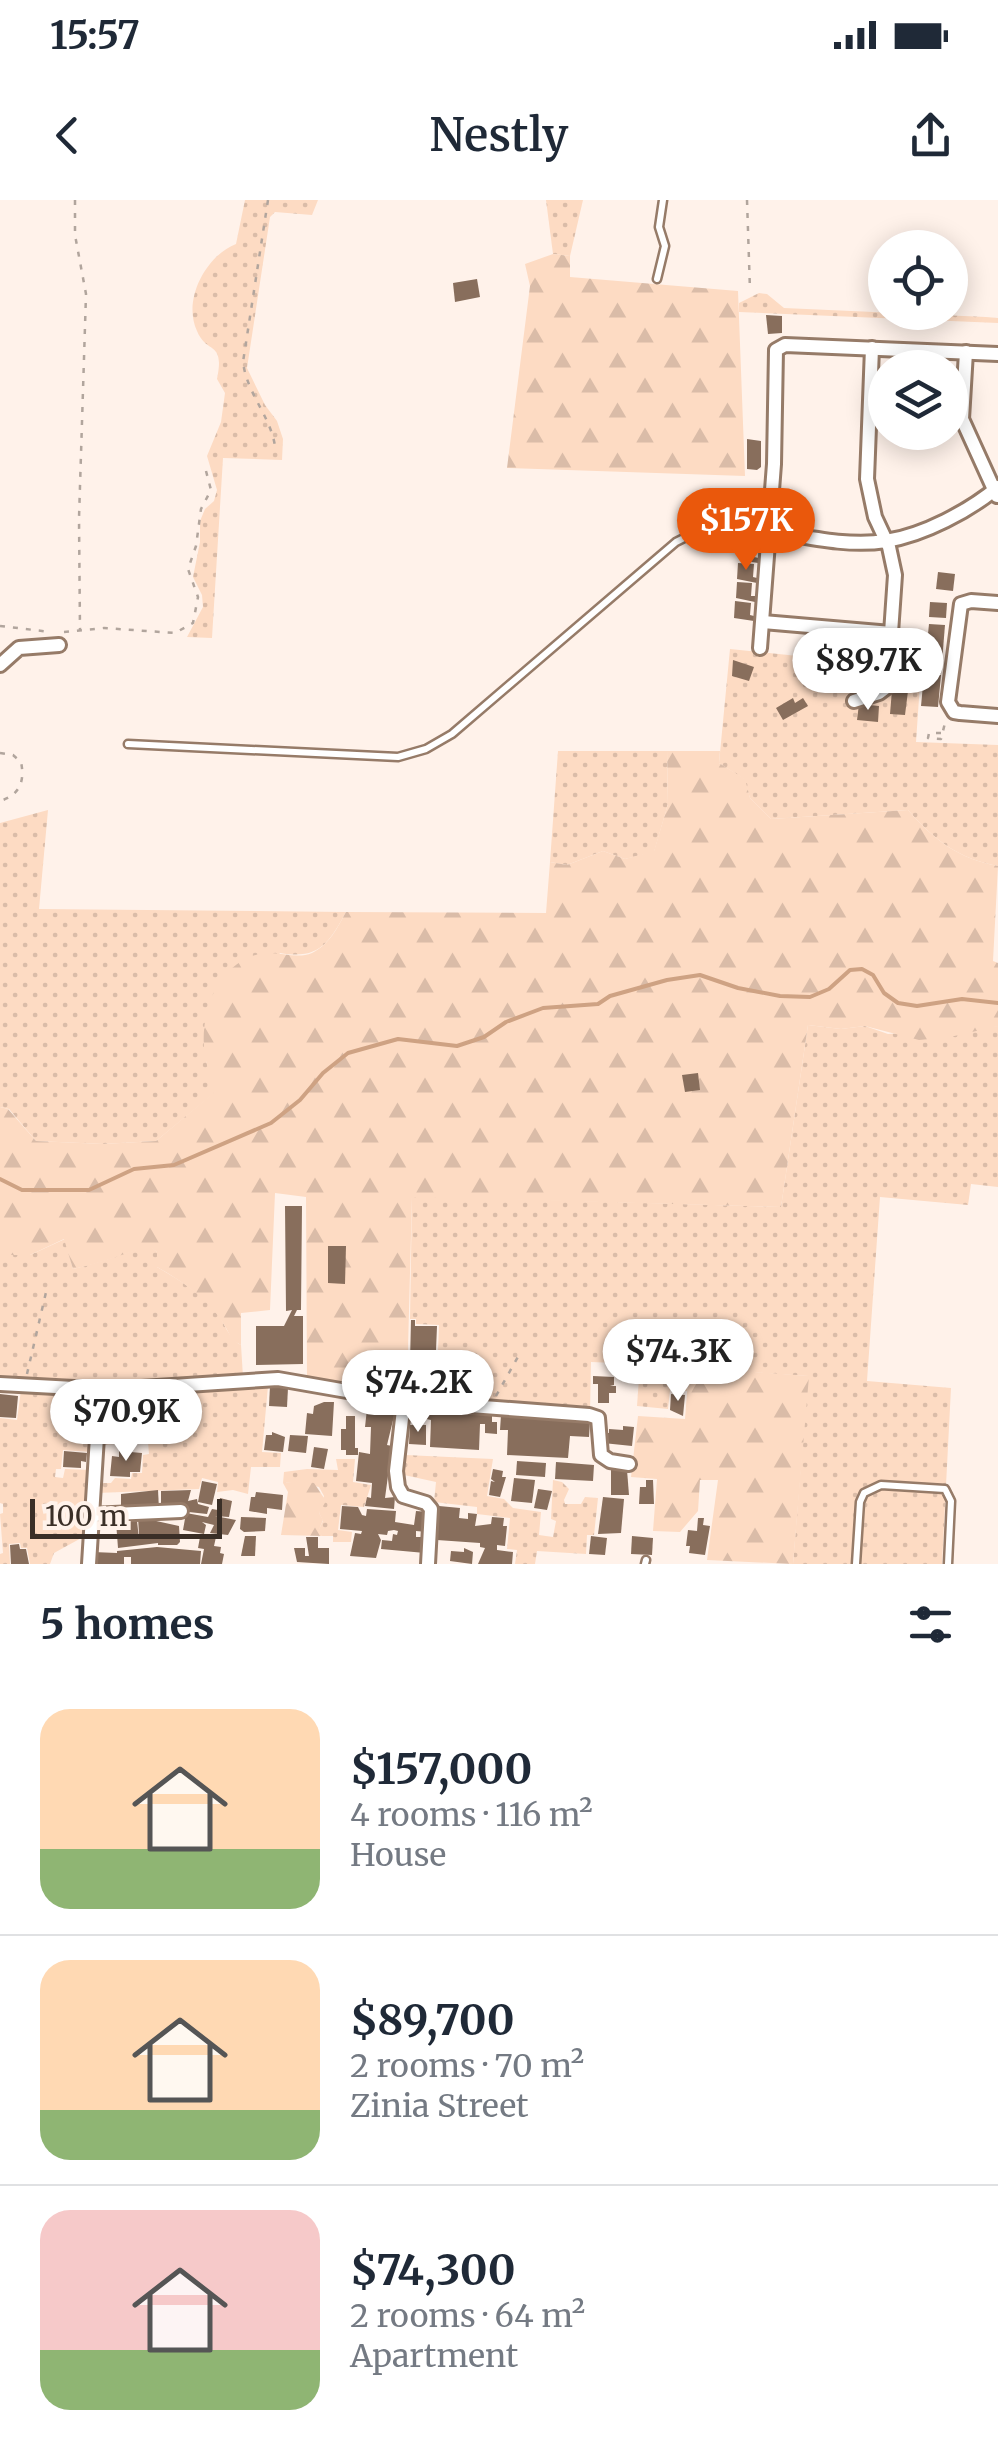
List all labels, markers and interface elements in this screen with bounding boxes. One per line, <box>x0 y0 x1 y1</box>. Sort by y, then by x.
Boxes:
text: 15:57 <box>50 12 140 59</box>
text: Nestly <box>430 107 568 163</box>
icon: back <box>40 108 95 163</box>
icon: share <box>903 108 958 163</box>
map controls <box>868 230 968 450</box>
button: locate <box>868 230 968 330</box>
button: layers <box>868 350 968 450</box>
pin: $157K <box>676 488 816 573</box>
text: $157K <box>699 500 793 540</box>
pin: $89.7K <box>787 628 949 713</box>
text: $89.7K <box>814 640 922 680</box>
pin: $74.3K <box>597 1319 759 1404</box>
text: $74.3K <box>625 1331 731 1371</box>
pin: $74.2K <box>337 1350 499 1435</box>
text: $74.2K <box>364 1362 472 1402</box>
pin: $70.9K <box>45 1379 207 1464</box>
text: $70.9K <box>72 1391 180 1431</box>
scale bar <box>30 1494 222 1538</box>
text: 100 m <box>45 1498 127 1534</box>
icon: filters <box>903 1597 958 1652</box>
text: 5 homes <box>40 1598 214 1650</box>
text: $157,000 <box>350 1743 532 1795</box>
icon: home <box>120 1749 240 1869</box>
text: 4 rooms · 116 m² <box>350 1795 593 1835</box>
text: House <box>350 1835 446 1875</box>
text: $89,700 <box>350 1994 515 2046</box>
icon: home <box>120 2000 240 2120</box>
text: 2 rooms · 70 m² <box>350 2046 584 2086</box>
text: Zinia Street <box>350 2086 529 2126</box>
text: $74,300 <box>350 2244 516 2296</box>
icon: home <box>120 2250 240 2370</box>
text: 2 rooms · 64 m² <box>350 2296 585 2336</box>
text: Apartment <box>350 2336 518 2376</box>

